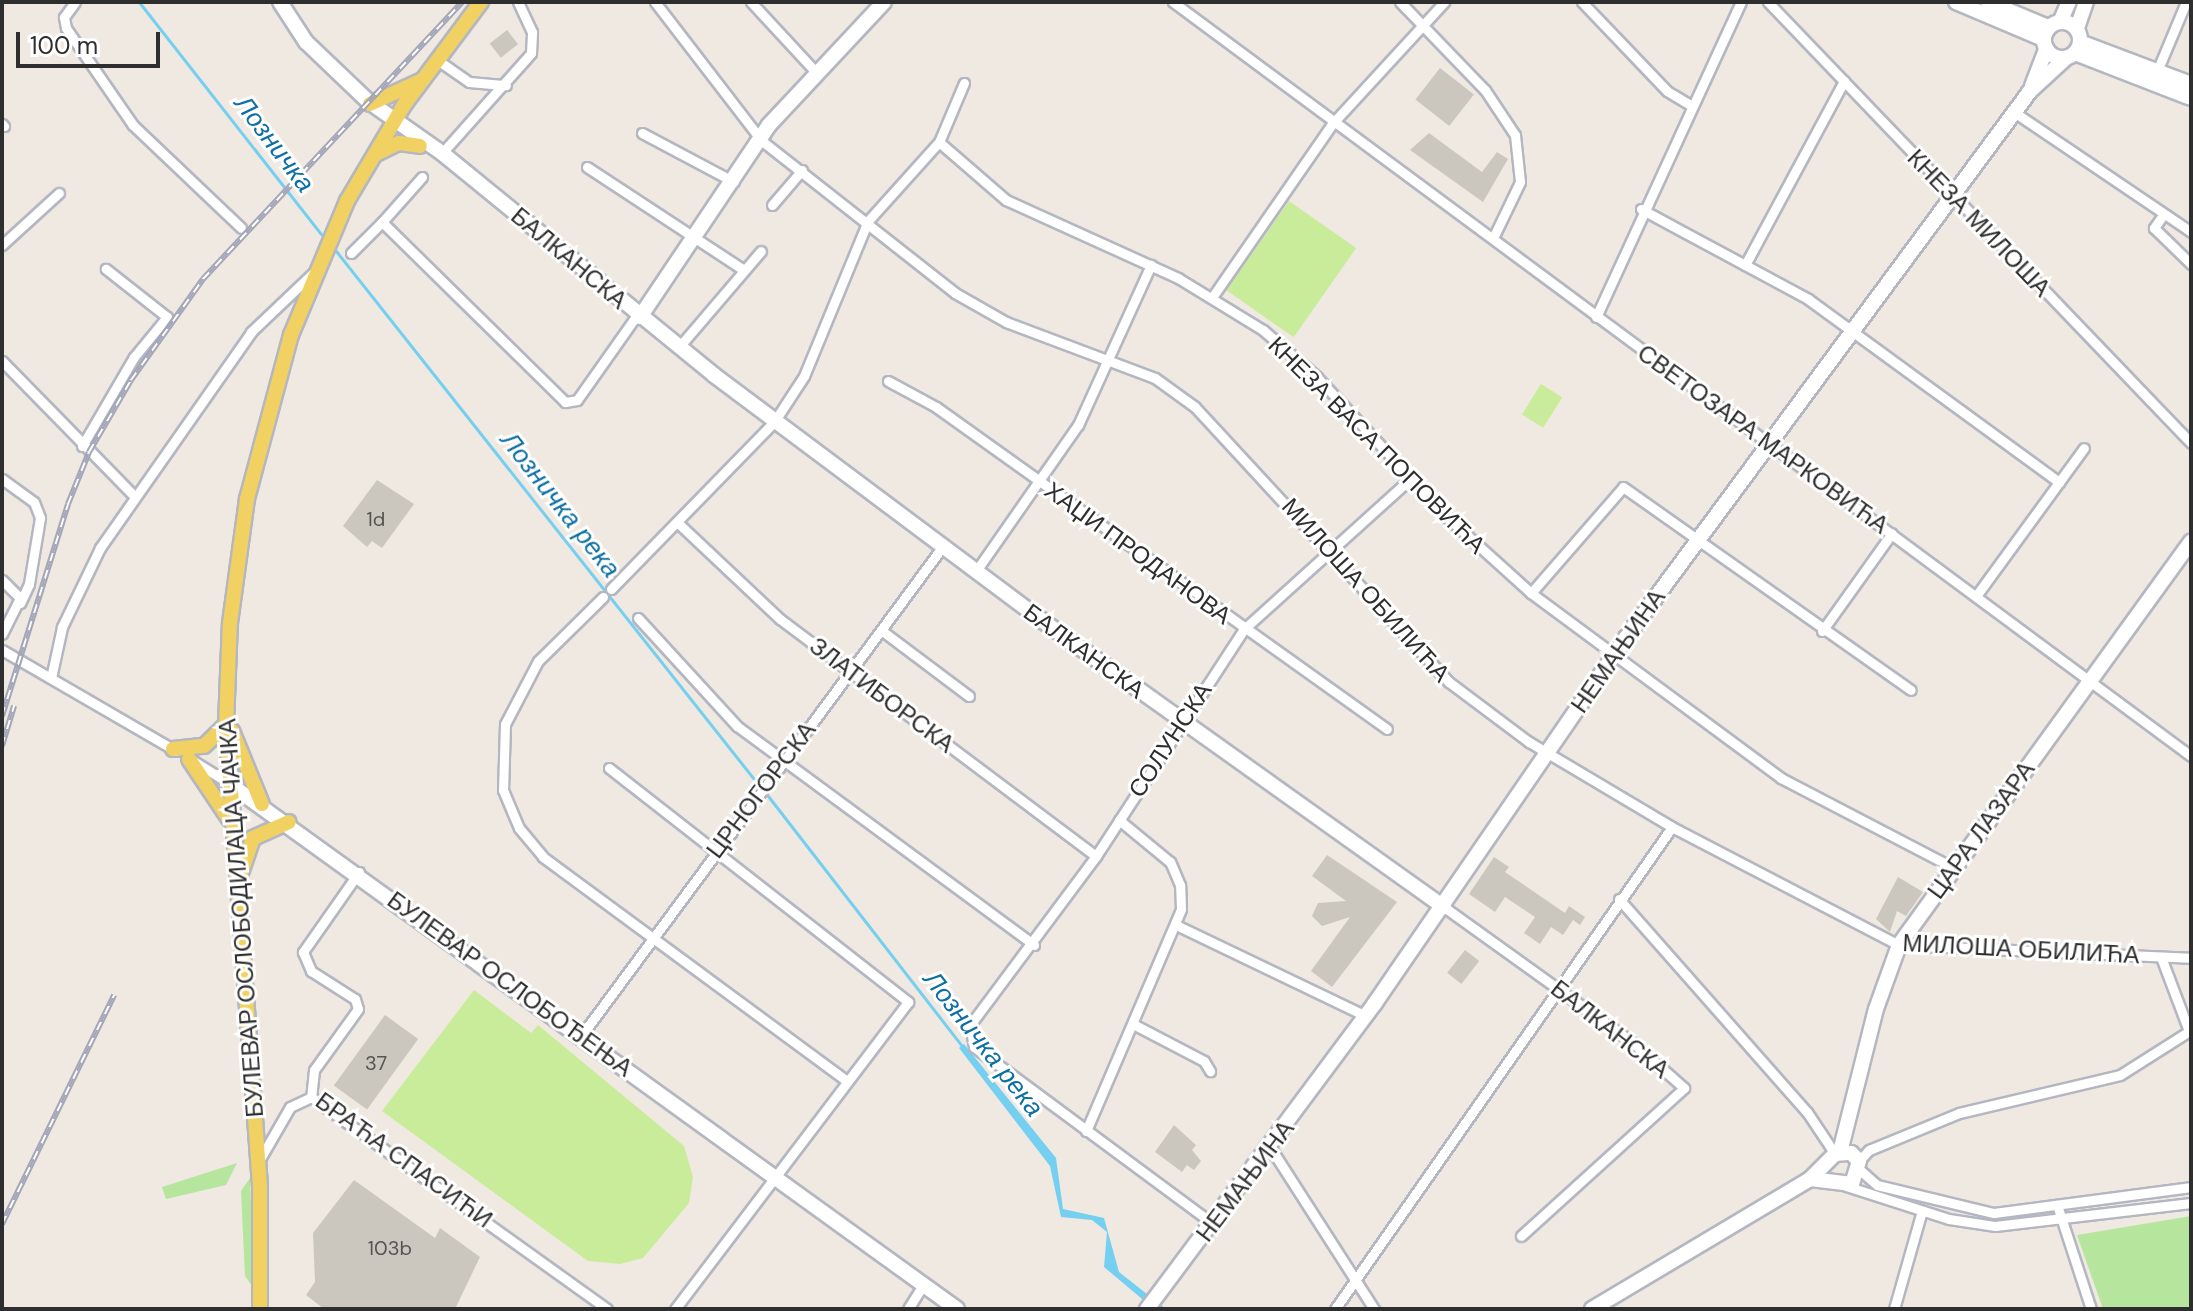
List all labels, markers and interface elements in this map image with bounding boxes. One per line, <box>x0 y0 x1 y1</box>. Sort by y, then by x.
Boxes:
scale bar <box>20 16 164 66</box>
text: 100 m <box>30 30 98 61</box>
water label: Лозничка <box>228 89 320 199</box>
street label: КНЕЗА МИЛОША <box>1901 143 2057 303</box>
street label: БАЛКАНСКА <box>505 201 633 315</box>
street label: КНЕЗА ВАСА ПОПОВИЋА <box>1262 330 1492 560</box>
street label: СВЕТОЗАРА МАРКОВИЋА <box>1632 338 1894 540</box>
water label: Лозничка река <box>494 426 626 584</box>
street label: ХАЏИ ПРОДАНОВА <box>1039 476 1237 630</box>
street label: МИЛОША ОБИЛИЋА <box>1276 492 1456 688</box>
house number: 1d <box>367 507 385 531</box>
street label: НЕМАЊИНА <box>1565 584 1671 718</box>
street label: БАЛКАНСКА <box>1018 598 1150 704</box>
street label: ЗЛАТИБОРСКА <box>804 631 960 759</box>
street label: СОЛУНСКА <box>1122 677 1218 803</box>
street label: ЦРНОГОРСКА <box>700 716 822 864</box>
street label: БУЛЕВАР ОСЛОБОДИЛАЦА ЧАЧКА <box>213 718 269 1118</box>
street label: ЦАРА ЛАЗАРА <box>1921 756 2041 904</box>
street label: БУЛЕВАР ОСЛОБОЂЕЊА <box>382 885 638 1083</box>
street label: МИЛОША ОБИЛИЋА <box>1902 928 2140 970</box>
water label: Лозничка река <box>917 965 1049 1123</box>
street label: БАЛКАНСКА <box>1545 974 1675 1084</box>
house number: 37 <box>365 1051 387 1075</box>
street label: БРАЋА СПАСИЋИ <box>310 1086 498 1234</box>
street label: НЕМАЊИНА <box>1190 1115 1300 1247</box>
house number: 103b <box>368 1236 412 1260</box>

